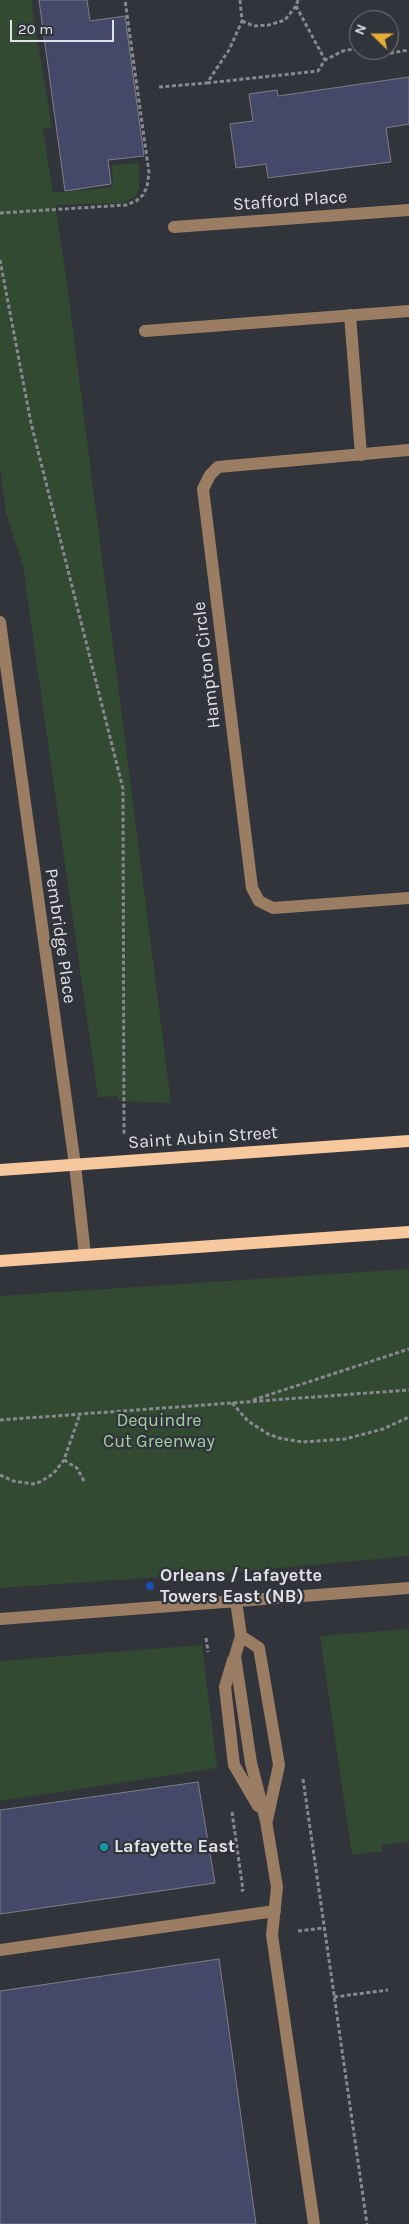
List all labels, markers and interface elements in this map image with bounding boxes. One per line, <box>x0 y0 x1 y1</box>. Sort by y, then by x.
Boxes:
scale bar <box>12 10 116 42</box>
north arrow <box>349 10 399 60</box>
text: 20 m <box>18 20 53 38</box>
text: N <box>351 22 370 37</box>
street label: Stafford Place <box>232 186 348 216</box>
street label: Hampton Circle <box>189 600 225 730</box>
street label: Pembridge Place <box>40 867 80 1005</box>
street label: Saint Aubin Street <box>127 1122 279 1154</box>
park label: Dequindre Cut Greenway <box>103 1410 215 1452</box>
place label: Orleans / Lafayette Towers East (NB) <box>160 1565 322 1608</box>
marker: Orleans / Lafayette Towers East (NB) <box>144 1580 156 1592</box>
place label: Lafayette East <box>114 1836 235 1858</box>
marker: Lafayette East <box>98 1841 110 1853</box>

